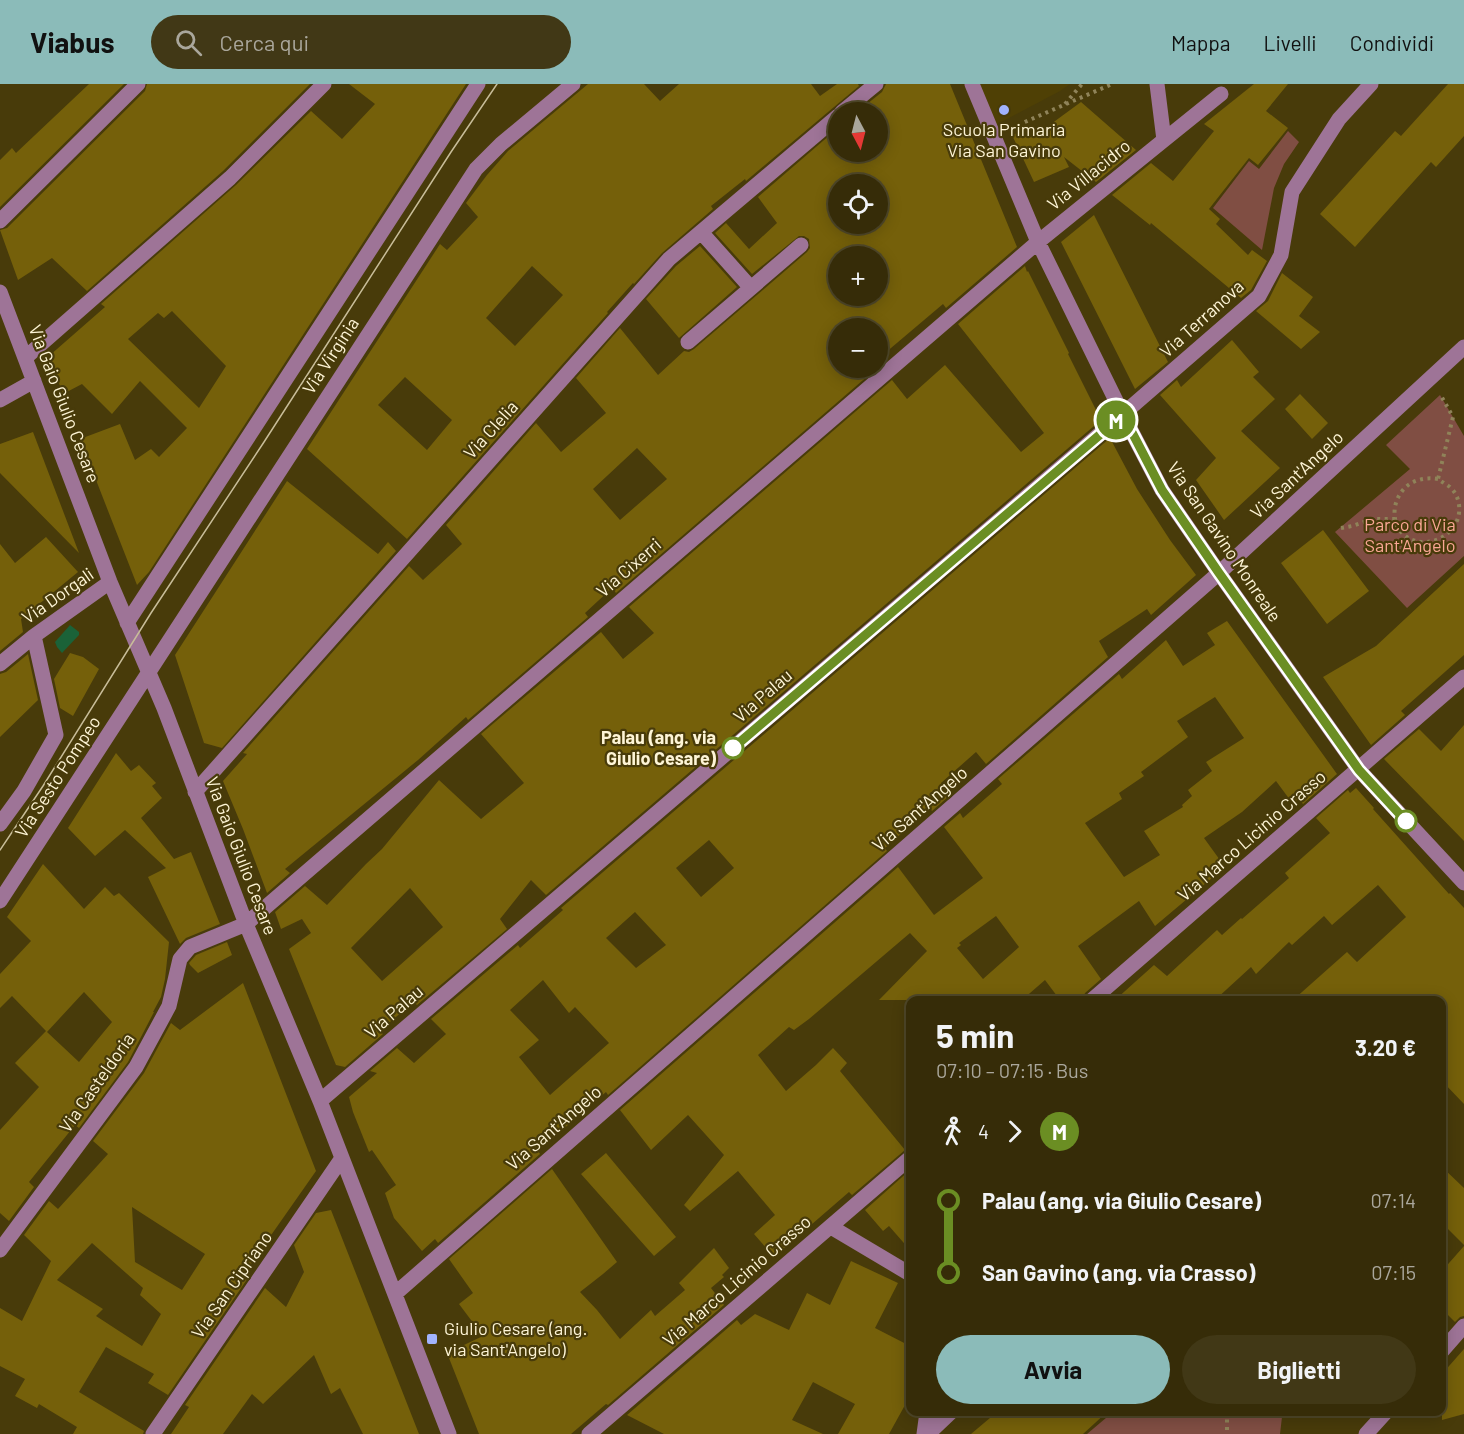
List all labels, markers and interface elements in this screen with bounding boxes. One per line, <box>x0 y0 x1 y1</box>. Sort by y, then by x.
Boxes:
search box <box>151 15 571 69</box>
text: Viabus <box>30 25 115 59</box>
icon: search <box>172 26 205 59</box>
text: Cerca qui <box>220 29 309 55</box>
text: Mappa <box>1171 30 1231 55</box>
text: Livelli <box>1264 30 1317 55</box>
text: Condividi <box>1350 30 1434 55</box>
north arrow <box>828 102 888 162</box>
map controls <box>828 102 888 378</box>
marker: Scuola Primaria Via San Gavino <box>997 103 1011 117</box>
place label: Scuola Primaria Via San Gavino <box>943 118 1065 161</box>
street label: Via Villacidro <box>1042 134 1134 214</box>
button: locate <box>828 174 888 234</box>
button: + <box>828 246 888 306</box>
street label: Via Terranova <box>1155 275 1248 362</box>
street label: Via Virginia <box>297 313 363 398</box>
button: − <box>828 318 888 378</box>
street label: Via Gaio Giulio Cesare <box>25 321 105 486</box>
street label: Via Clelia <box>458 396 522 463</box>
line badge: M <box>1096 400 1136 440</box>
text: M <box>1108 408 1124 433</box>
street label: Via Sant'Angelo <box>1245 426 1347 523</box>
street label: Via San Gavino Monreale <box>1163 457 1287 626</box>
park label: Parco di Via Sant'Angelo <box>1364 513 1456 556</box>
street label: Via Cixerri <box>591 533 665 601</box>
street label: Via Dorgali <box>17 562 98 628</box>
street label: Via Palau <box>728 664 796 727</box>
street label: Via Sesto Pompeo <box>10 712 105 841</box>
place label: Palau (ang. via Giulio Cesare) <box>601 726 717 769</box>
marker: Palau (ang. via Giulio Cesare) <box>722 737 744 759</box>
street label: Via Sant'Angelo <box>867 761 971 856</box>
street label: Via Marco Licinio Crasso <box>1173 765 1330 906</box>
street label: Via Gaio Giulio Cesare <box>202 773 282 938</box>
unlabelled marker <box>1395 810 1417 832</box>
street label: Via Palau <box>359 980 427 1043</box>
text: 5 min <box>936 1015 1014 1055</box>
street label: Via Casteldoria <box>54 1028 139 1137</box>
text: 3.20 € <box>1355 1034 1416 1060</box>
text: 07:10 – 07:15 · Bus <box>936 1058 1088 1082</box>
street label: Via Sant'Angelo <box>501 1080 605 1175</box>
icon: walk <box>936 1115 969 1148</box>
icon: forward <box>998 1115 1031 1148</box>
text: 4 <box>978 1119 989 1143</box>
text: M <box>1052 1119 1067 1144</box>
text: Palau (ang. via Giulio Cesare) <box>982 1187 1261 1213</box>
text: 07:14 <box>1370 1188 1416 1212</box>
street label: Via Marco Licinio Crasso <box>658 1210 815 1351</box>
street label: Via San Cipriano <box>186 1226 276 1342</box>
text: San Gavino (ang. via Crasso) <box>982 1259 1255 1285</box>
text: 07:15 <box>1371 1260 1416 1284</box>
place label: Giulio Cesare (ang. via Sant'Angelo) <box>444 1317 588 1360</box>
marker: Giulio Cesare (ang. via Sant'Angelo) <box>425 1332 439 1346</box>
button: Avvia <box>936 1335 1170 1404</box>
button: Biglietti <box>1182 1335 1416 1404</box>

